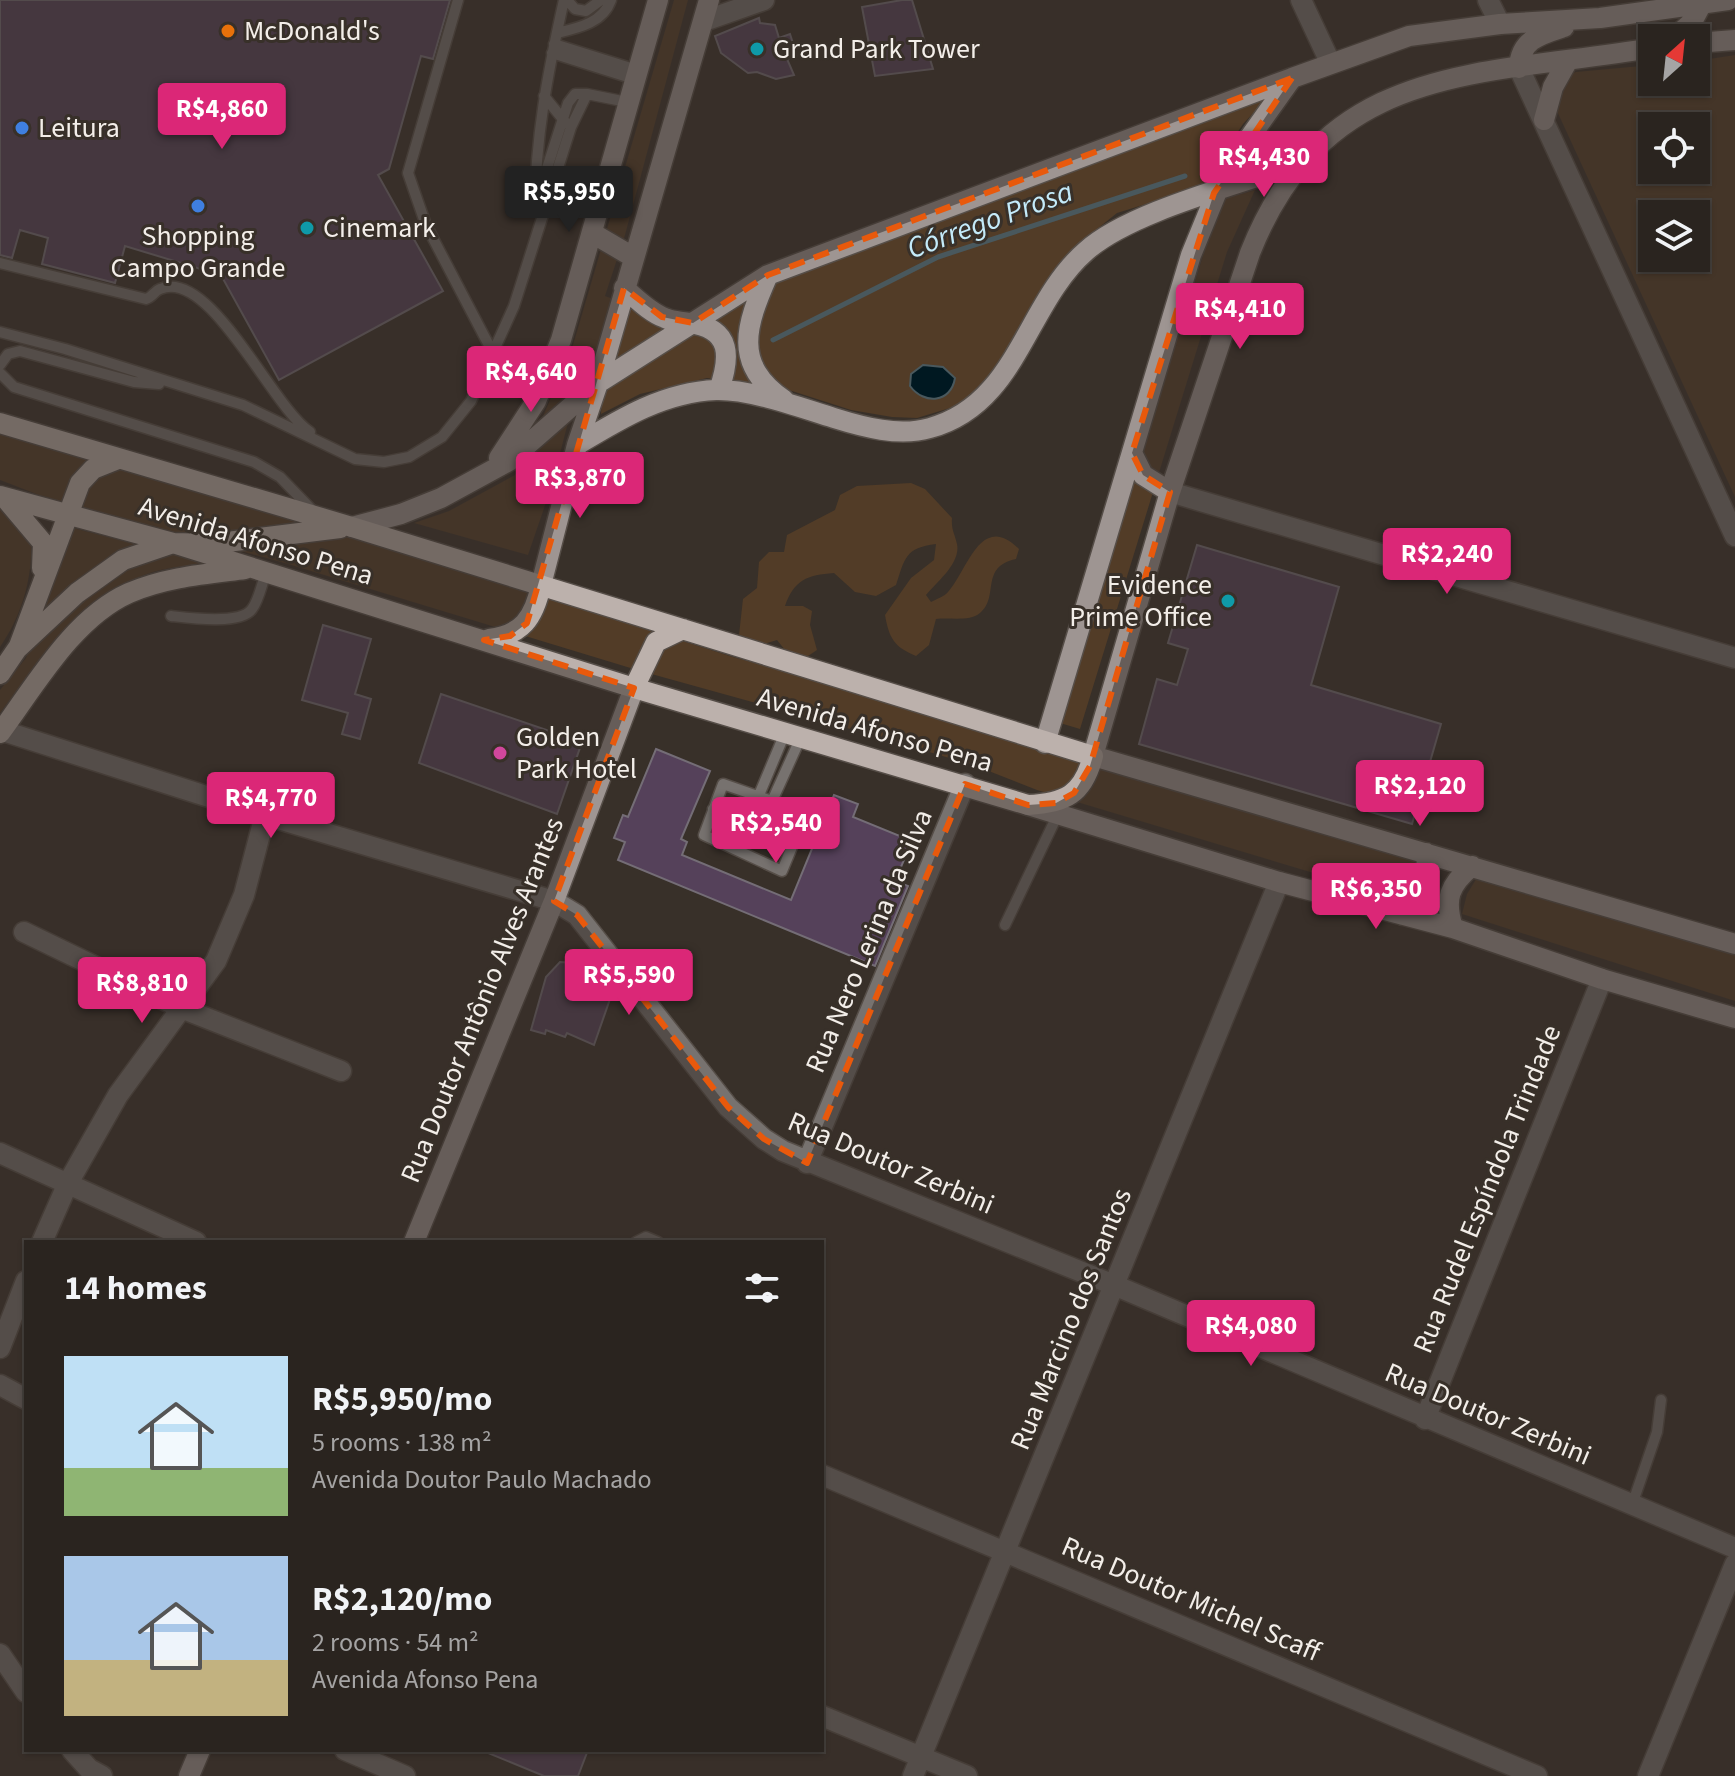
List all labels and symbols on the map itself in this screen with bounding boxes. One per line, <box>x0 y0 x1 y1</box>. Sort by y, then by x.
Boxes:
place label: McDonald's <box>244 11 380 51</box>
marker: McDonald's <box>219 22 237 40</box>
north arrow <box>1638 24 1710 96</box>
place label: Grand Park Tower <box>773 29 980 69</box>
marker: Grand Park Tower <box>748 40 766 58</box>
pin: R$4,860 <box>148 83 296 151</box>
place label: Leitura <box>38 108 120 148</box>
marker: Leitura <box>13 119 31 137</box>
pin: R$4,430 <box>1190 131 1338 199</box>
pin: R$5,950 <box>495 166 643 234</box>
water label: Córrego Prosa <box>901 170 1079 270</box>
marker: Shopping Campo Grande <box>189 197 207 215</box>
place label: Cinemark <box>323 208 436 248</box>
place label: Shopping Campo Grande <box>111 216 285 288</box>
marker: Cinemark <box>298 219 316 237</box>
pin: R$4,410 <box>1166 283 1314 351</box>
pin: R$4,640 <box>457 346 605 414</box>
pin: R$3,870 <box>506 452 654 520</box>
street label: Avenida Afonso Pena <box>134 486 378 596</box>
pin: R$2,240 <box>1373 528 1521 596</box>
place label: Evidence Prime Office <box>1069 565 1212 637</box>
marker: Evidence Prime Office <box>1219 592 1237 610</box>
street label: Avenida Afonso Pena <box>752 677 998 783</box>
place label: Golden Park Hotel <box>516 717 637 789</box>
marker: Golden Park Hotel <box>491 744 509 762</box>
pin: R$2,120 <box>1346 760 1494 828</box>
pin: R$4,770 <box>197 772 345 840</box>
pin: R$2,540 <box>702 797 850 865</box>
street label: Rua Nero Lerina da Silva <box>795 803 943 1079</box>
street label: Rua Doutor Antônio Alves Arantes <box>390 811 574 1189</box>
pin: R$6,350 <box>1302 863 1450 931</box>
pin: R$5,590 <box>555 949 703 1017</box>
pin: R$8,810 <box>68 957 216 1025</box>
street label: Rua Rudel Espíndola Trindade <box>1403 1019 1571 1359</box>
street label: Rua Doutor Zerbini <box>782 1101 1000 1225</box>
street label: Rua Marcino dos Santos <box>1000 1182 1142 1456</box>
pin: R$4,080 <box>1177 1300 1325 1368</box>
street label: Rua Doutor Zerbini <box>1379 1352 1597 1476</box>
street label: Rua Doutor Michel Scaff <box>1055 1526 1327 1672</box>

